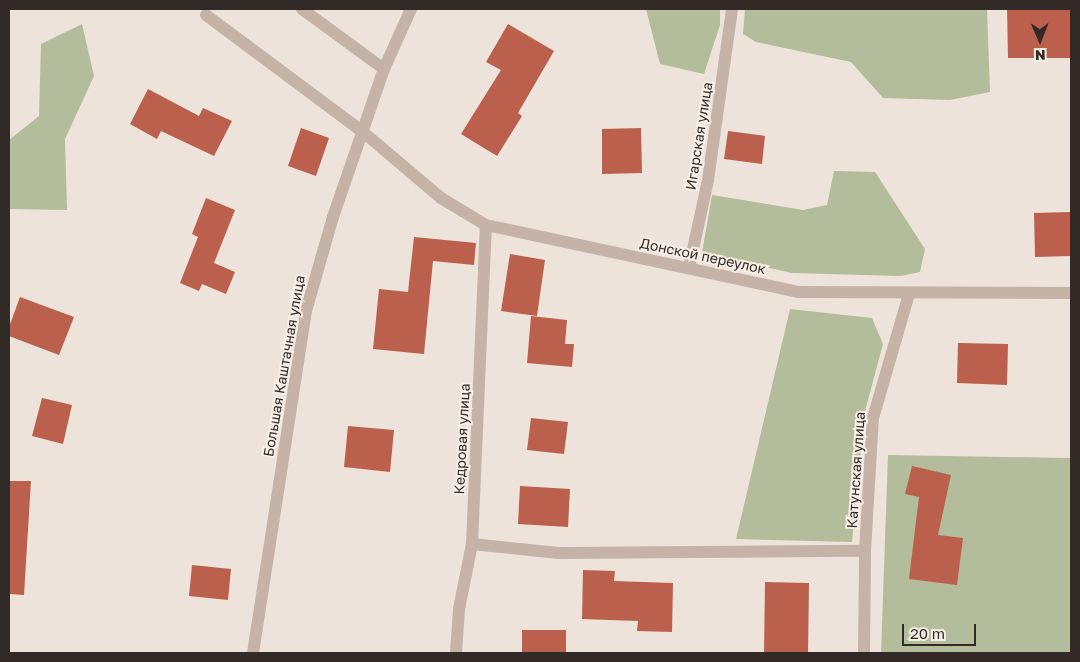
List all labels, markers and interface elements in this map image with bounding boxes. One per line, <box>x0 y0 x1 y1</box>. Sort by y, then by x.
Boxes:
north arrow <box>1015 15 1065 65</box>
text: N <box>1035 47 1046 64</box>
street label: Игарская улица <box>682 81 716 191</box>
street label: Донской переулок <box>639 234 767 278</box>
street label: Большая Каштачная улица <box>260 274 308 458</box>
street label: Кедровая улица <box>451 383 473 495</box>
street label: Катунская улица <box>844 411 868 529</box>
scale bar <box>905 614 979 646</box>
text: 20 m <box>910 624 945 642</box>

